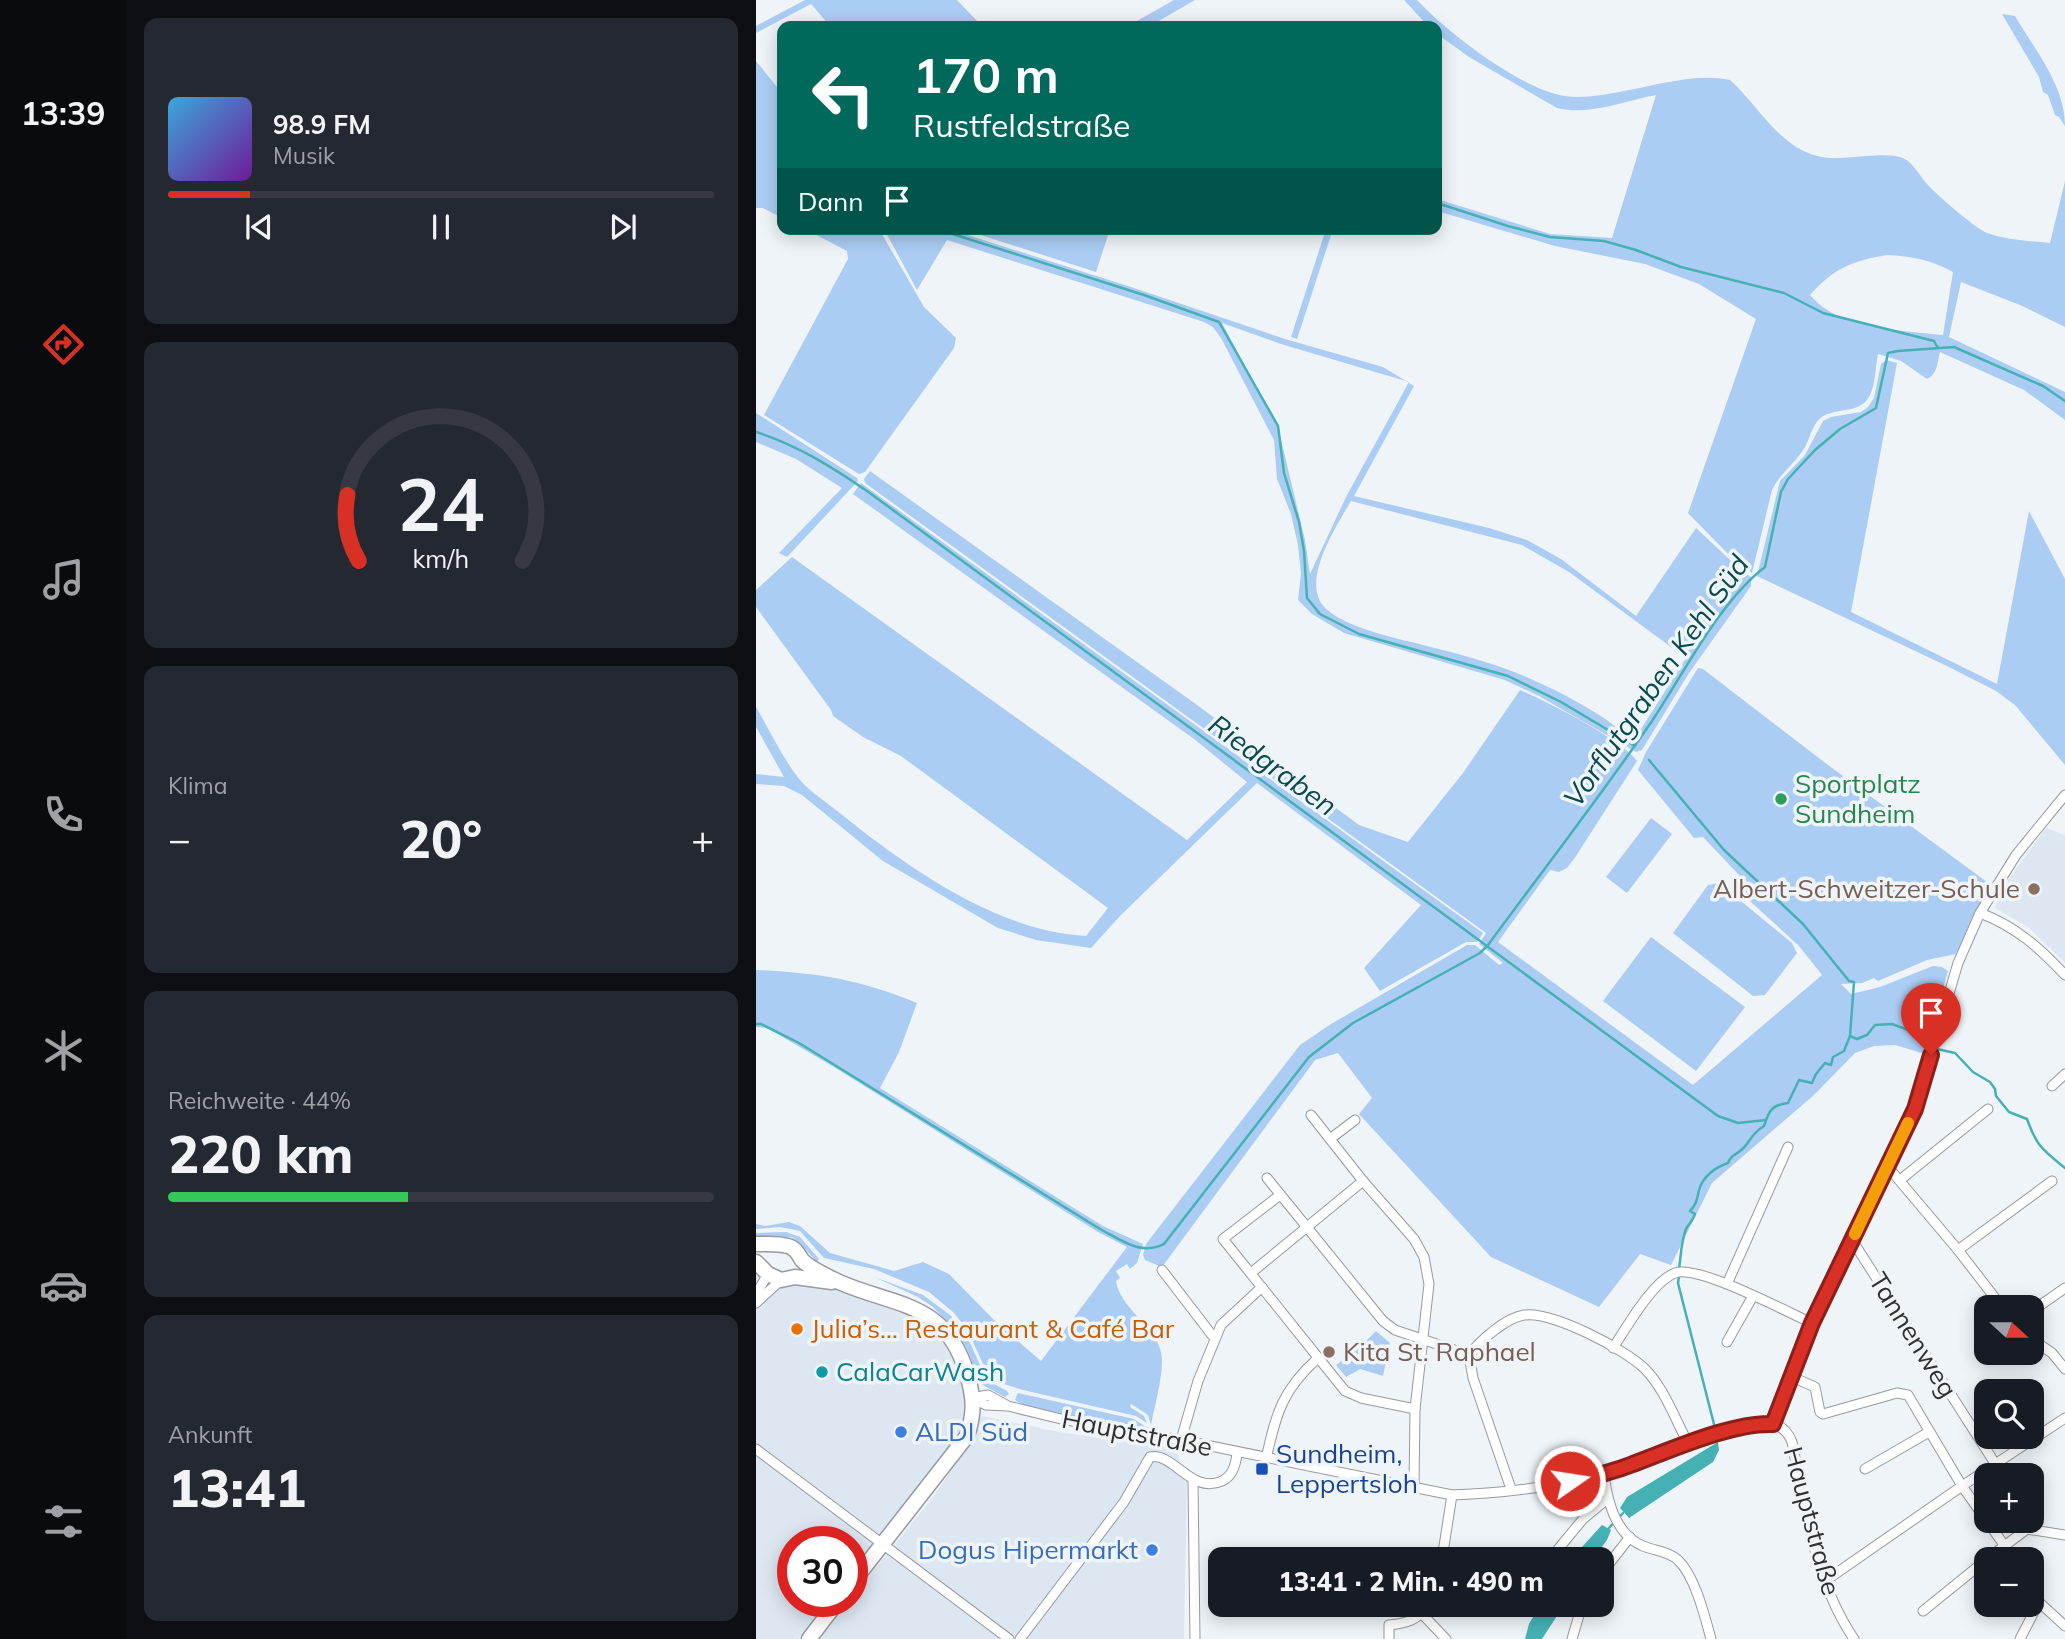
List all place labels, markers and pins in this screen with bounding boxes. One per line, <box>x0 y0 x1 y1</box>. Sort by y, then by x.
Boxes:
place label: Sportplatz Sundheim <box>1795 767 1921 830</box>
marker: Sportplatz Sundheim <box>1773 791 1789 807</box>
place label: Albert-Schweitzer-Schule <box>1713 872 2020 905</box>
marker: Albert-Schweitzer-Schule <box>2026 881 2042 897</box>
pin <box>1901 983 1961 1055</box>
place label: Julia’s… Restaurant & Café Bar <box>811 1312 1175 1345</box>
marker: Julia’s… Restaurant & Café Bar <box>789 1321 805 1337</box>
place label: Kita St. Raphael <box>1343 1335 1536 1368</box>
marker: Kita St. Raphael <box>1321 1344 1337 1360</box>
place label: CalaCarWash <box>836 1355 1004 1388</box>
marker: CalaCarWash <box>814 1364 830 1380</box>
place label: ALDI Süd <box>915 1415 1028 1448</box>
marker: ALDI Süd <box>893 1424 909 1440</box>
place label: Sundheim, Leppertsloh <box>1276 1437 1418 1500</box>
marker: Sundheim, Leppertsloh <box>1254 1461 1270 1477</box>
place label: Dogus Hipermarkt <box>918 1533 1138 1566</box>
marker: Dogus Hipermarkt <box>1144 1542 1160 1558</box>

